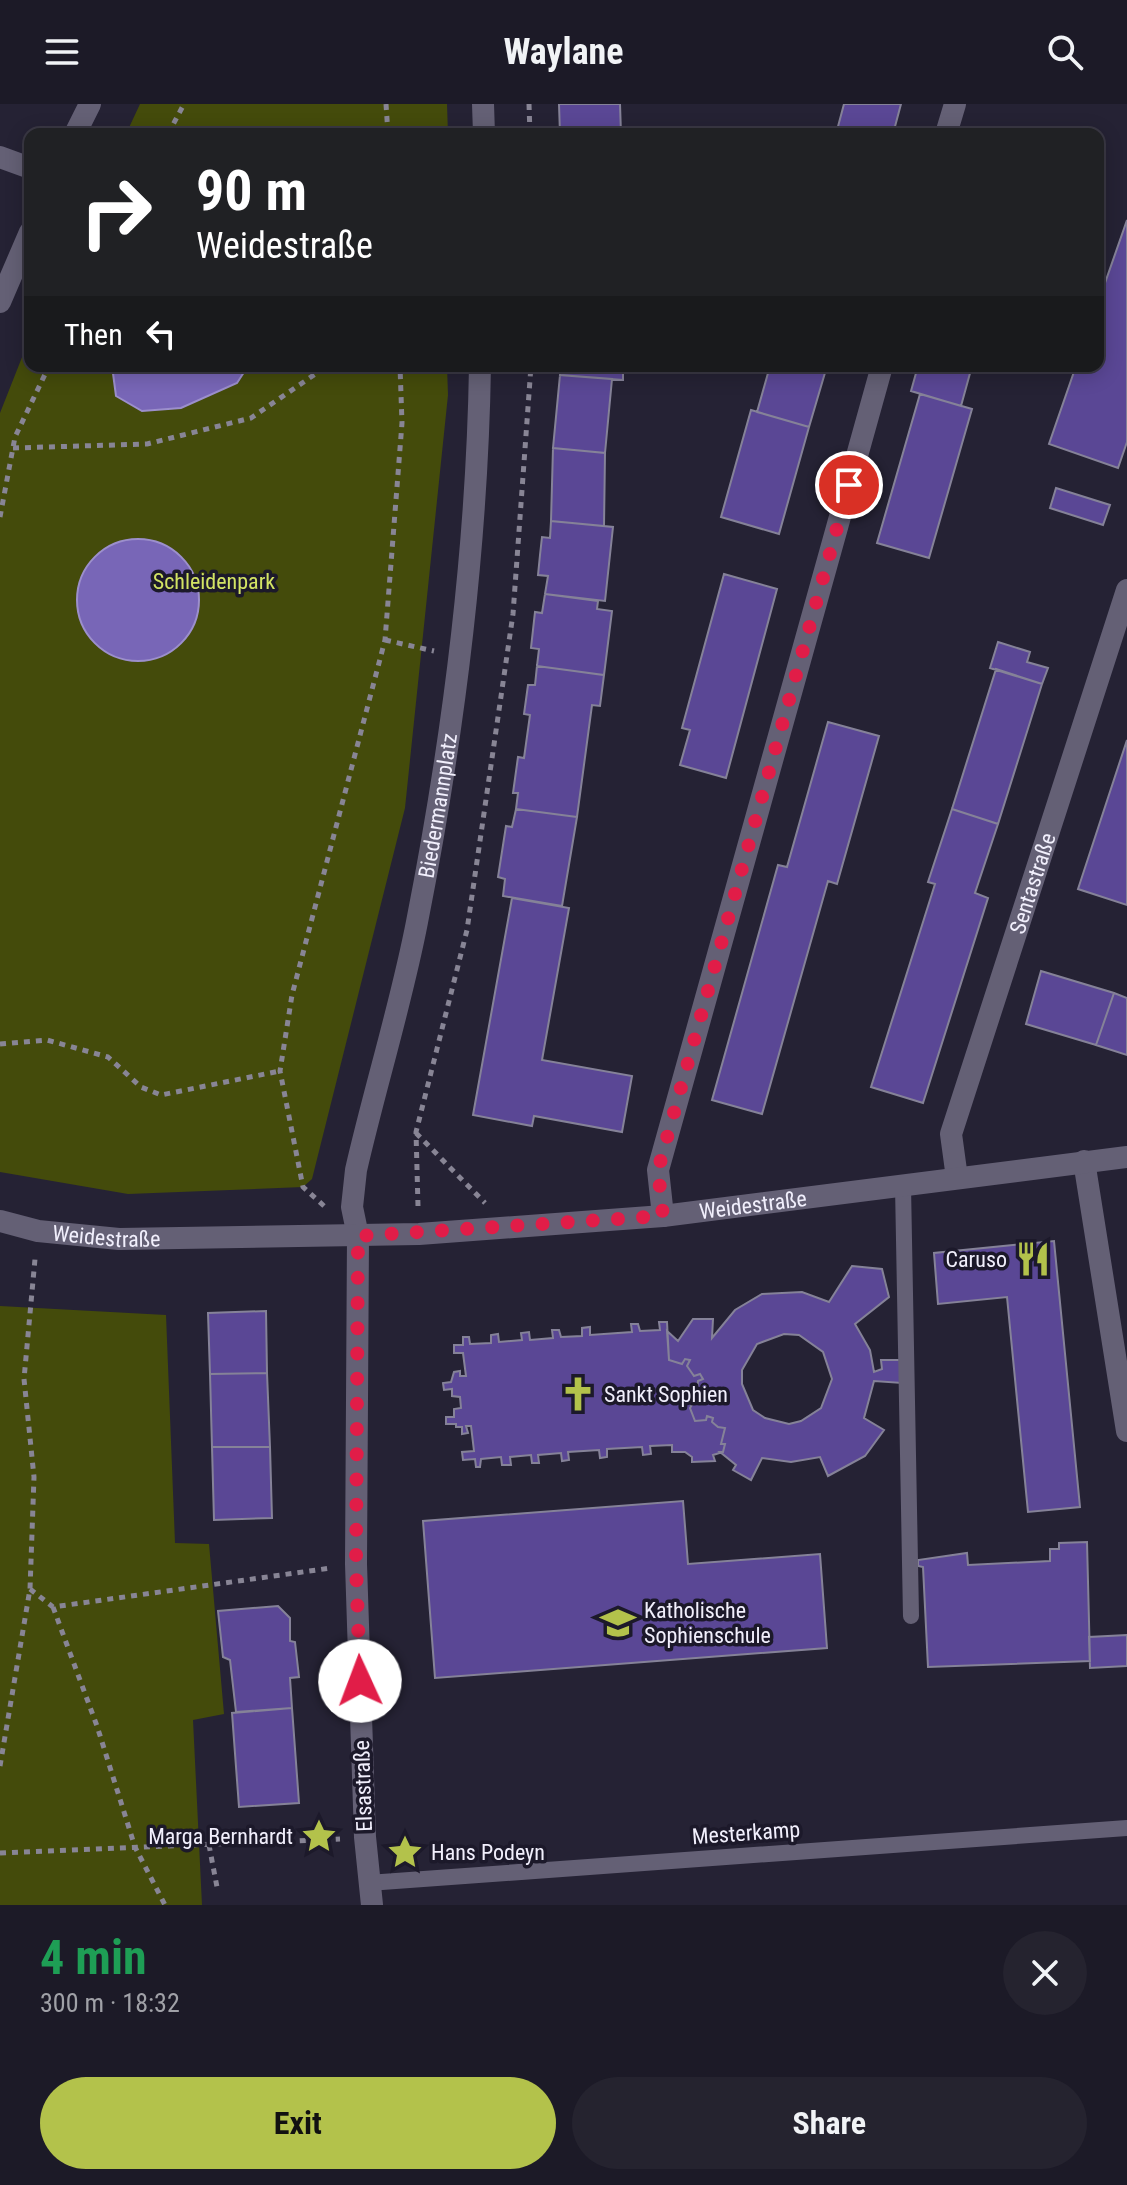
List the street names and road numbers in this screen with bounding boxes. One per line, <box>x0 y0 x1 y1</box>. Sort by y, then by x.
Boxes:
street label: Biedermannplatz <box>413 732 462 880</box>
street label: Sentastraße <box>1004 830 1060 937</box>
street label: Weidestraße <box>698 1185 808 1224</box>
street label: Weidestraße <box>51 1220 161 1252</box>
street label: Elsastraße <box>349 1740 377 1832</box>
street label: Mesterkamp <box>691 1817 801 1849</box>

